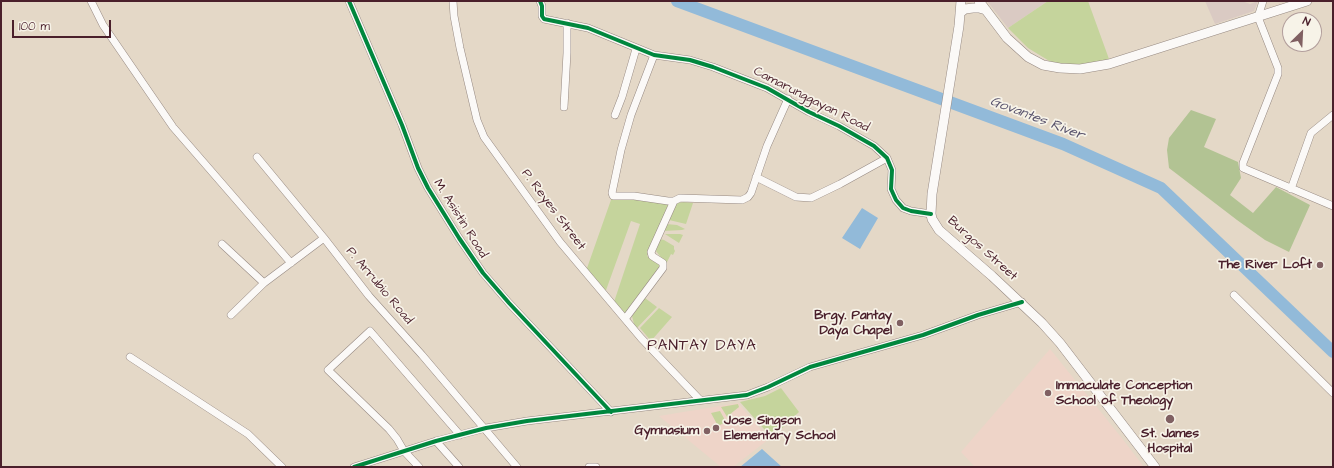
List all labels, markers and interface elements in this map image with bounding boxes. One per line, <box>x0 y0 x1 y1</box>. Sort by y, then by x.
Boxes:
scale bar <box>14 12 113 38</box>
north arrow <box>1282 12 1322 52</box>
text: N <box>1300 13 1313 30</box>
text: 100 m <box>19 18 50 35</box>
street label: Camarunggayan Road <box>750 64 872 136</box>
water label: Govantes River <box>988 93 1086 145</box>
street label: P. Reyes Street <box>517 166 589 254</box>
street label: M. Asistin Road <box>430 177 490 261</box>
street label: Burgos Street <box>944 213 1020 285</box>
street label: P. Arrubio Road <box>342 244 416 328</box>
place label: The River Loft <box>1219 257 1312 273</box>
marker: The River Loft <box>1315 260 1325 270</box>
place label: Brgy. Pantay Daya Chapel <box>814 308 892 339</box>
marker: Brgy. Pantay Daya Chapel <box>895 318 905 328</box>
district label: PANTAY DAYA <box>647 338 757 356</box>
place label: Immaculate Conception School of Theology <box>1056 378 1192 409</box>
marker: Immaculate Conception School of Theology <box>1043 388 1053 398</box>
place label: Jose Singson Elementary School <box>724 413 835 444</box>
marker: St. James Hospital <box>1164 413 1176 425</box>
place label: Gymnasium <box>634 423 699 439</box>
marker: Jose Singson Elementary School <box>711 423 721 433</box>
marker: Gymnasium <box>702 426 712 436</box>
place label: St. James Hospital <box>1141 426 1199 457</box>

